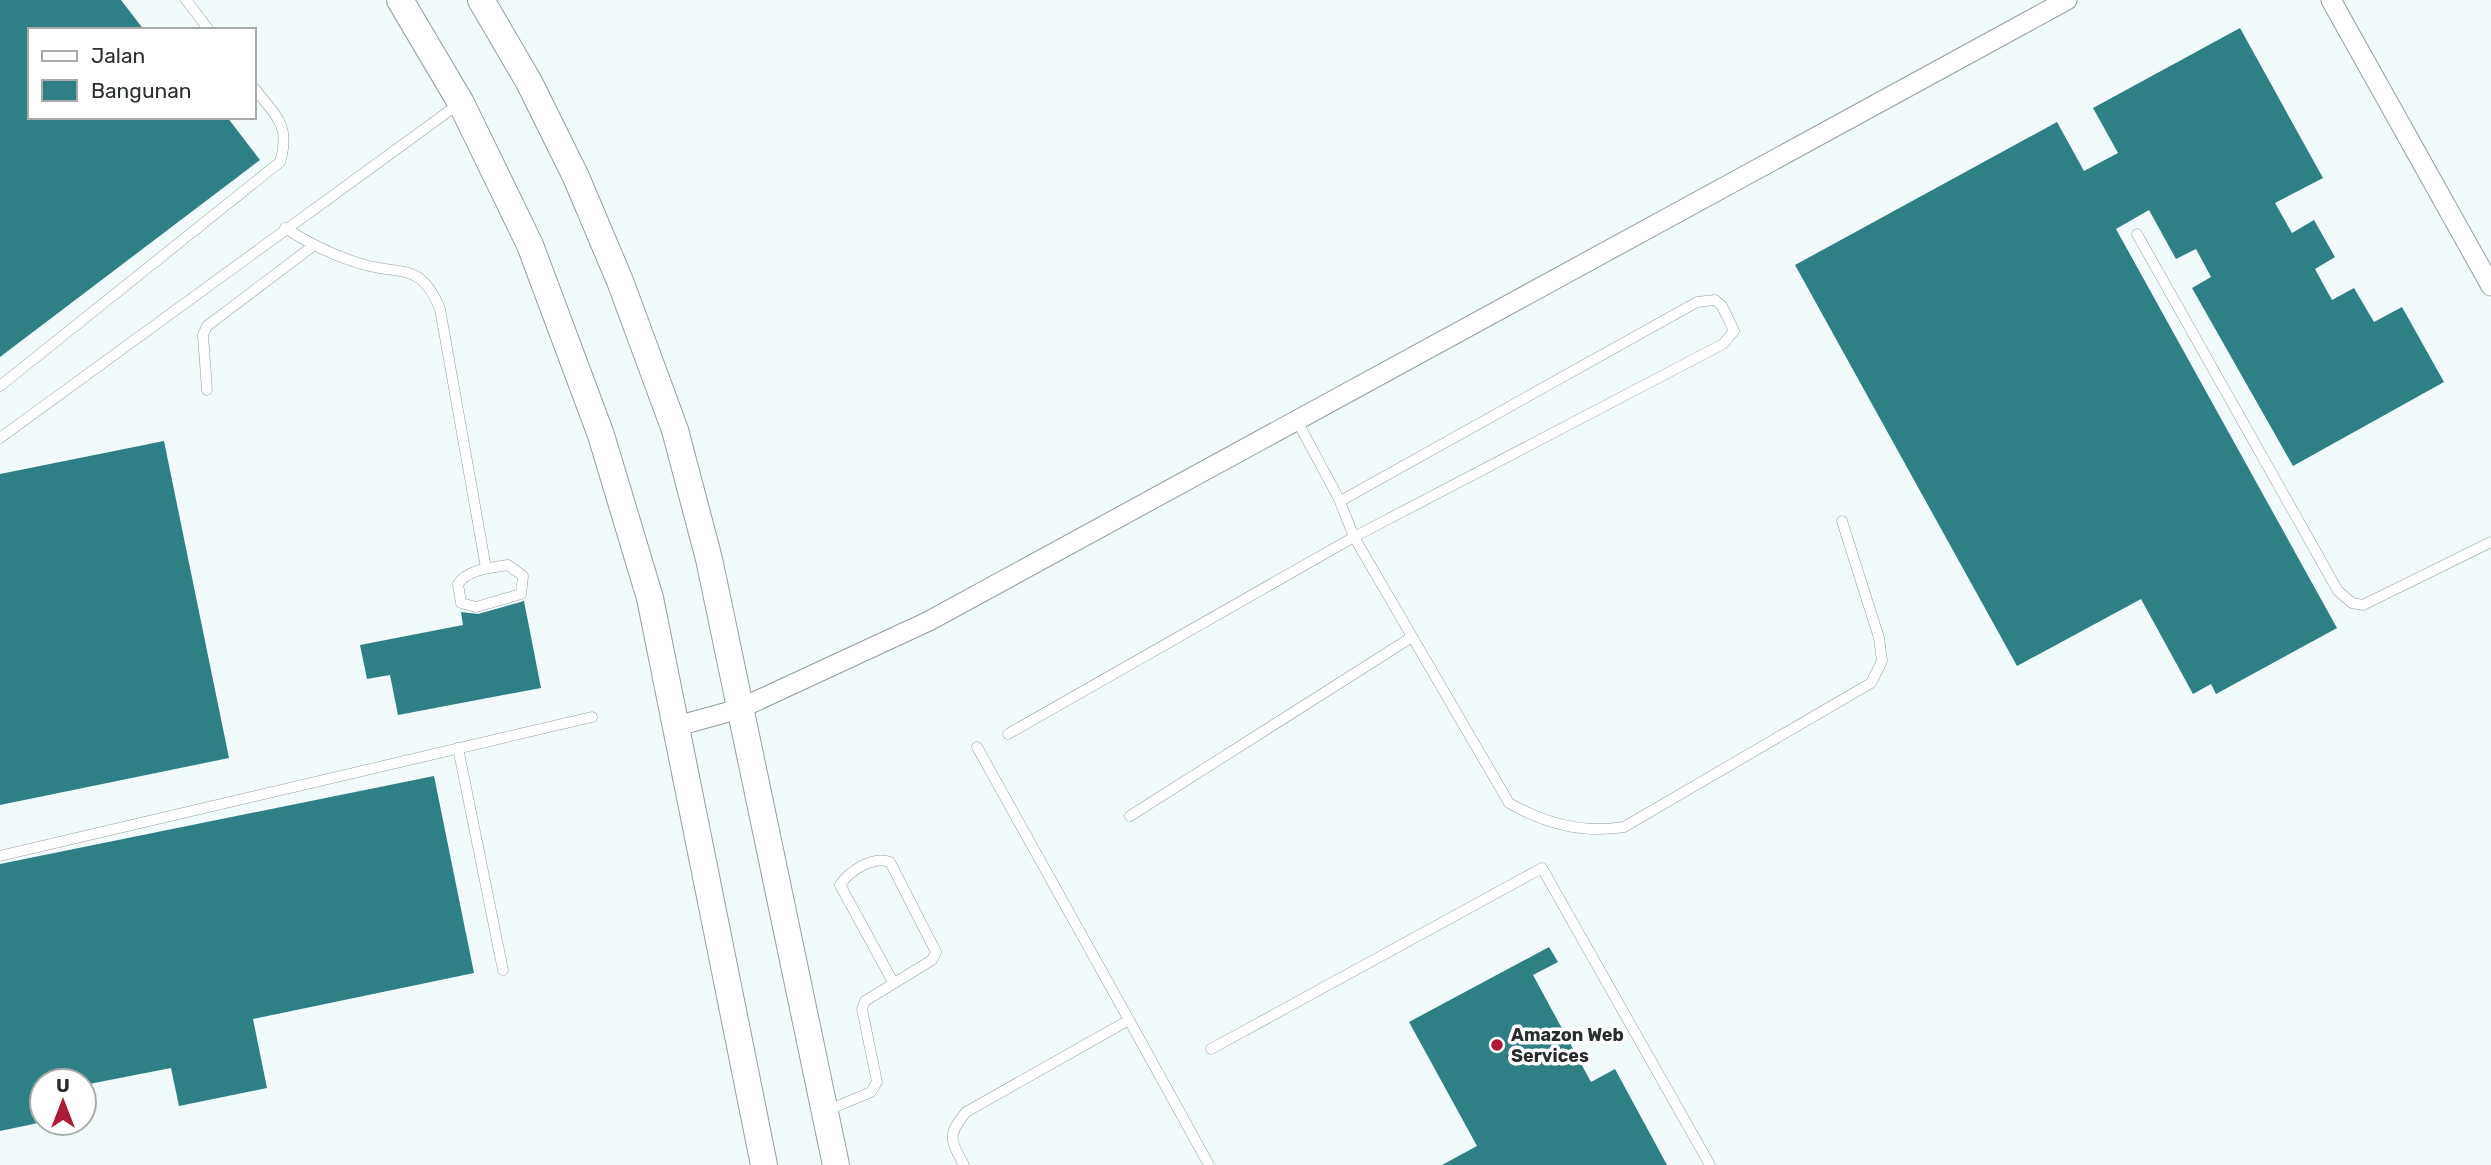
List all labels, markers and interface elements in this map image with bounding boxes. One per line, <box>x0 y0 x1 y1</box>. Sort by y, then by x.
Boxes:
legend <box>28 28 256 119</box>
text: Jalan <box>91 43 145 68</box>
text: Bangunan <box>91 78 192 103</box>
place label: Amazon Web Services <box>1511 1024 1624 1067</box>
marker: Amazon Web Services <box>1489 1037 1505 1053</box>
north arrow <box>28 1067 98 1137</box>
text: U <box>56 1074 70 1097</box>

